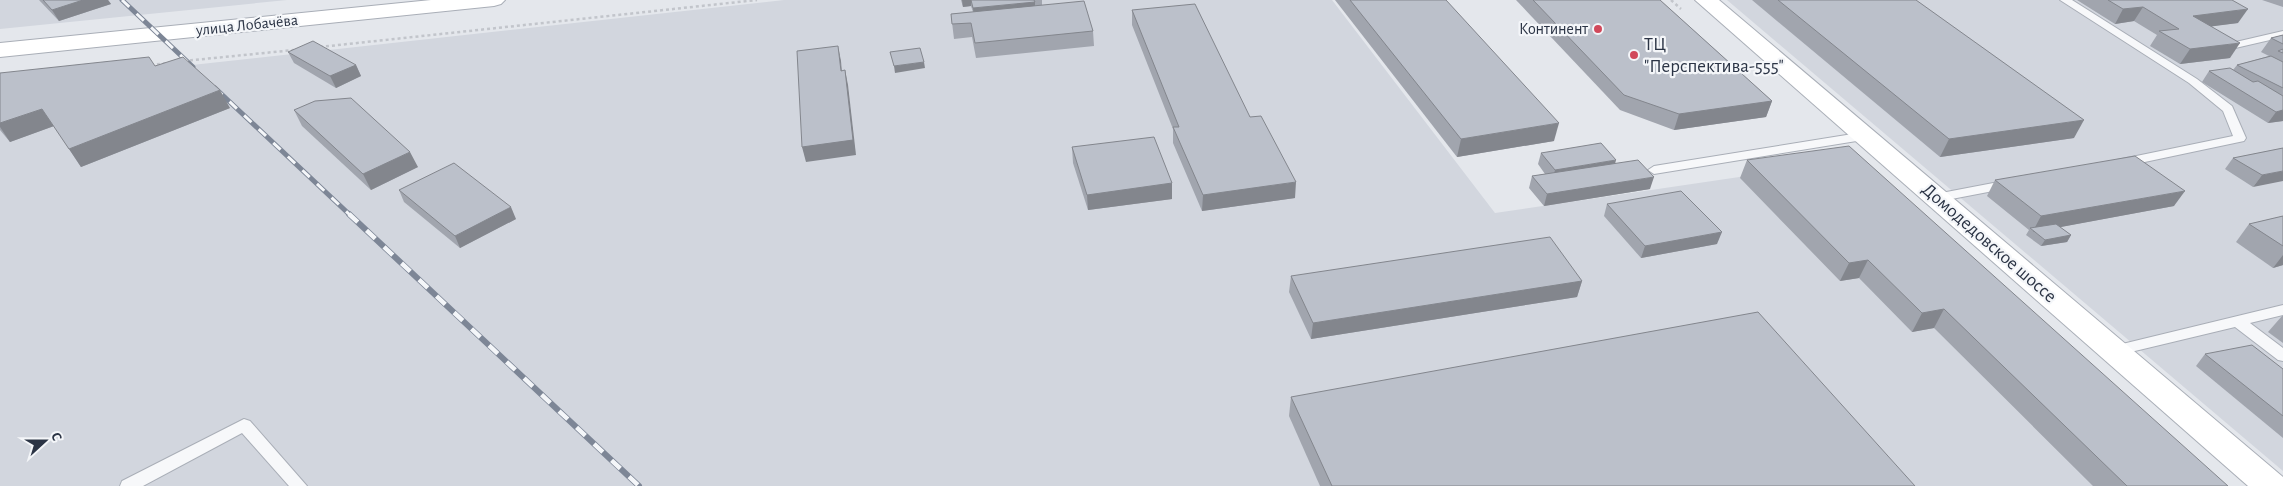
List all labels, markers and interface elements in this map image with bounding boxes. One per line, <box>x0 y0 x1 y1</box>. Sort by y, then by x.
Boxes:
street label: улица Лобачёва <box>194 12 299 39</box>
place label: Континент <box>1519 21 1588 37</box>
marker: Континент <box>1592 23 1604 35</box>
place label: ТЦ "Перспектива-555" <box>1644 35 1784 76</box>
marker: ТЦ "Перспектива-555" <box>1628 49 1640 61</box>
street label: Домодедовское шоссе <box>1918 180 2060 306</box>
north arrow <box>20 416 70 466</box>
text: С <box>48 431 64 443</box>

